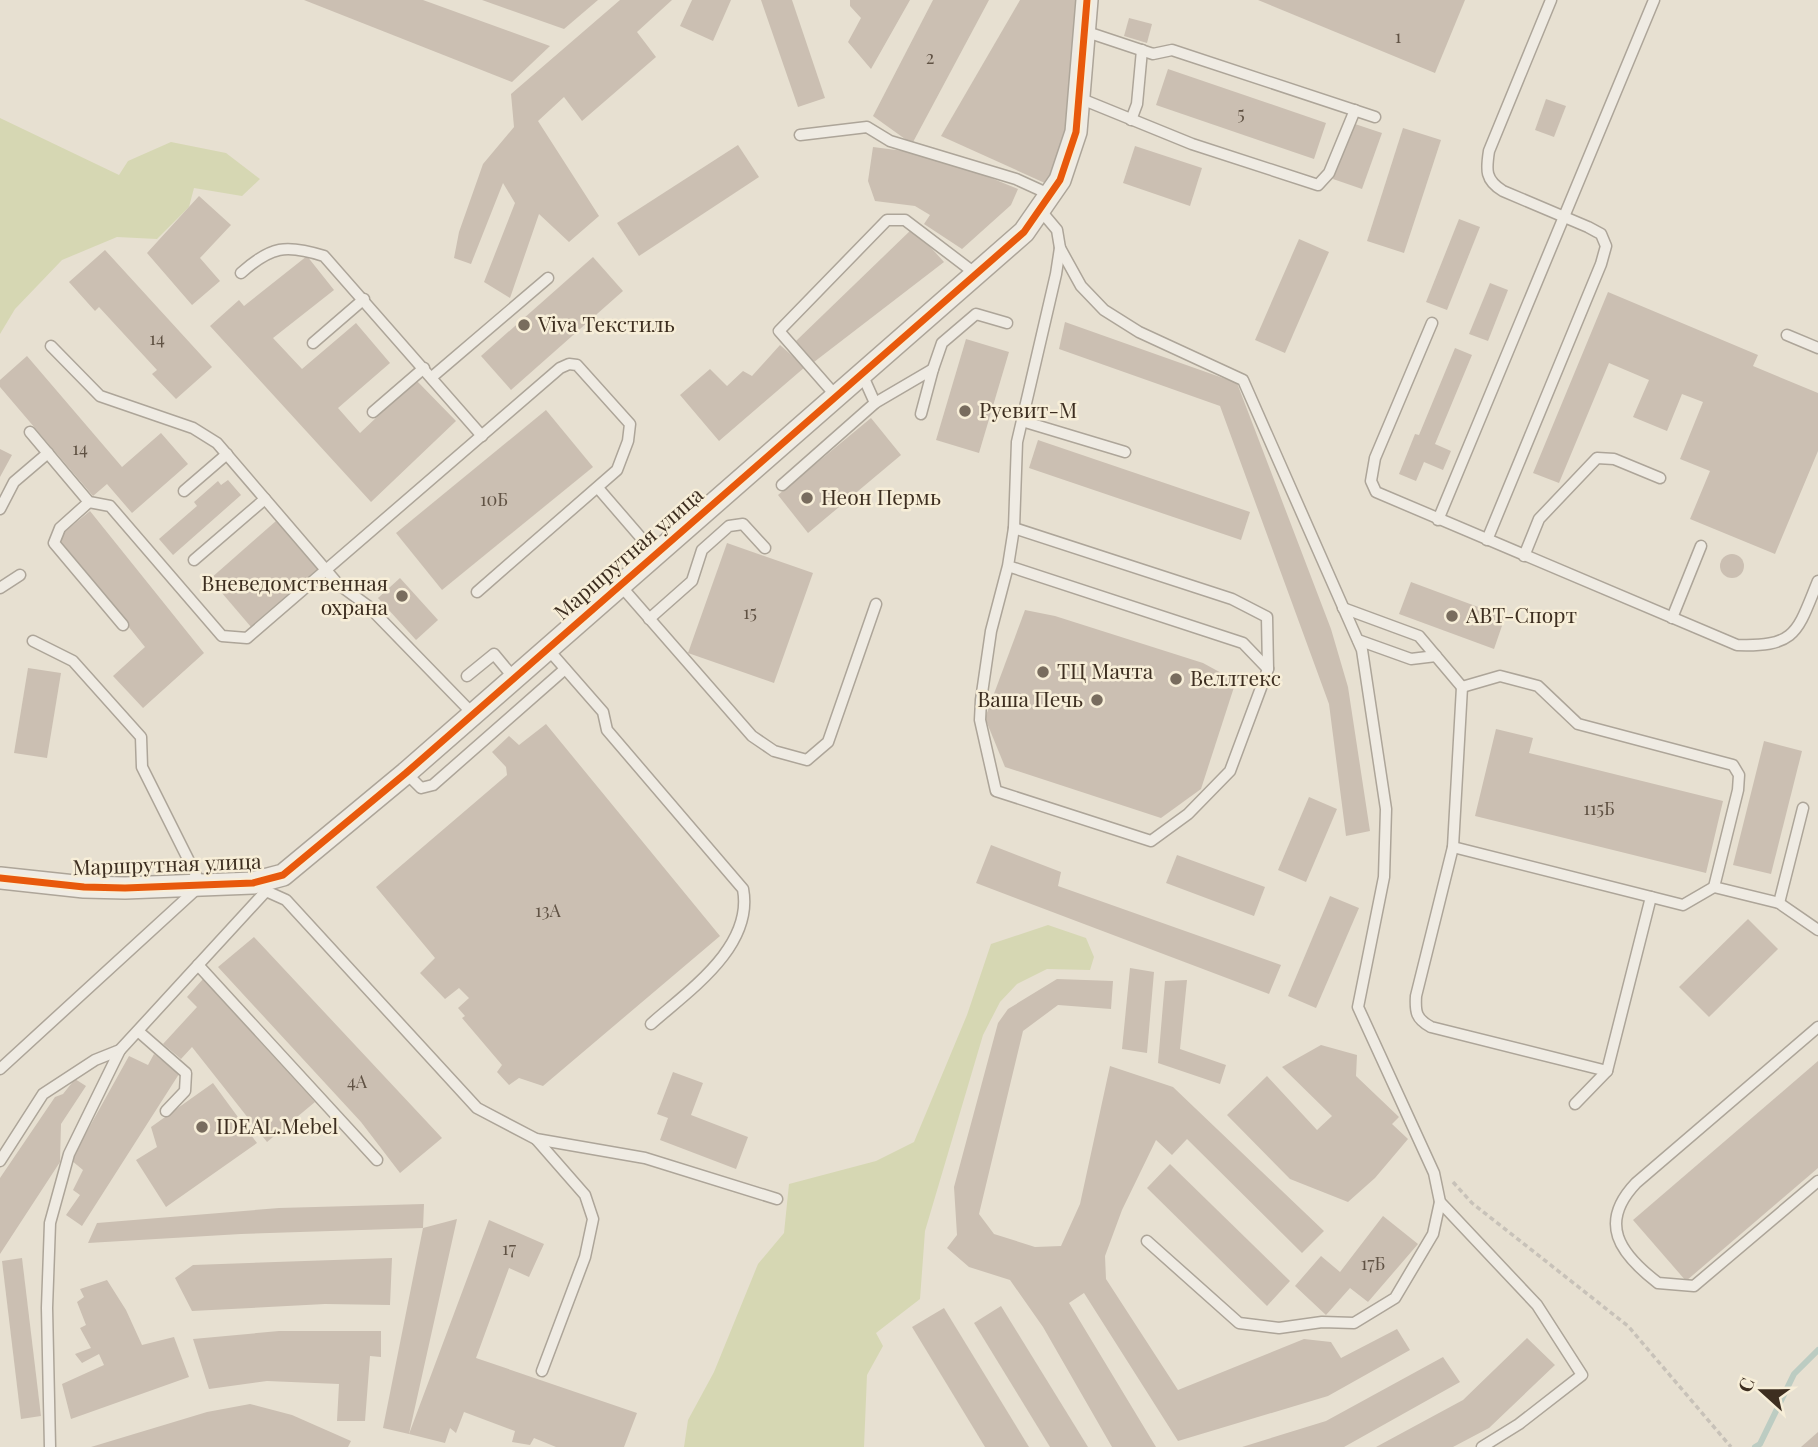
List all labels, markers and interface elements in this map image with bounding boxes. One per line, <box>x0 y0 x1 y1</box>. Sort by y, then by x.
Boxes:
house number: 1 <box>1395 24 1402 48</box>
house number: 2 <box>926 45 934 69</box>
house number: 5 <box>1237 101 1245 125</box>
place label: Viva Текстиль <box>537 309 675 337</box>
marker: Viva Текстиль <box>516 317 532 333</box>
house number: 14 <box>149 326 165 350</box>
place label: Руевит-М <box>979 395 1077 423</box>
marker: Руевит-М <box>957 403 973 419</box>
house number: 14 <box>72 436 88 460</box>
street label: Маршрутная улица <box>547 479 709 625</box>
place label: Неон Пермь <box>821 482 941 510</box>
house number: 10Б <box>480 487 508 511</box>
marker: Неон Пермь <box>799 490 815 506</box>
place label: Вневедомственная охрана <box>201 568 389 620</box>
marker: Вневедомственная охрана <box>394 588 410 604</box>
house number: 15 <box>743 600 757 624</box>
place label: АВТ-Спорт <box>1465 600 1577 628</box>
marker: АВТ-Спорт <box>1444 608 1460 624</box>
place label: ТЦ Мачта <box>1057 656 1154 684</box>
place label: Веллтекс <box>1190 663 1281 691</box>
marker: ТЦ Мачта <box>1035 664 1051 680</box>
marker: Веллтекс <box>1168 671 1184 687</box>
place label: Ваша Печь <box>977 684 1083 712</box>
marker: Ваша Печь <box>1089 692 1105 708</box>
house number: 115Б <box>1583 796 1615 820</box>
street label: Маршрутная улица <box>72 846 263 880</box>
house number: 13А <box>535 898 562 922</box>
house number: 4А <box>347 1069 368 1093</box>
place label: IDEAL.Mebel <box>216 1111 338 1139</box>
marker: IDEAL.Mebel <box>194 1119 210 1135</box>
house number: 17 <box>502 1236 517 1260</box>
house number: 17Б <box>1361 1251 1385 1275</box>
north arrow <box>1727 1356 1797 1426</box>
text: С <box>1731 1374 1760 1395</box>

